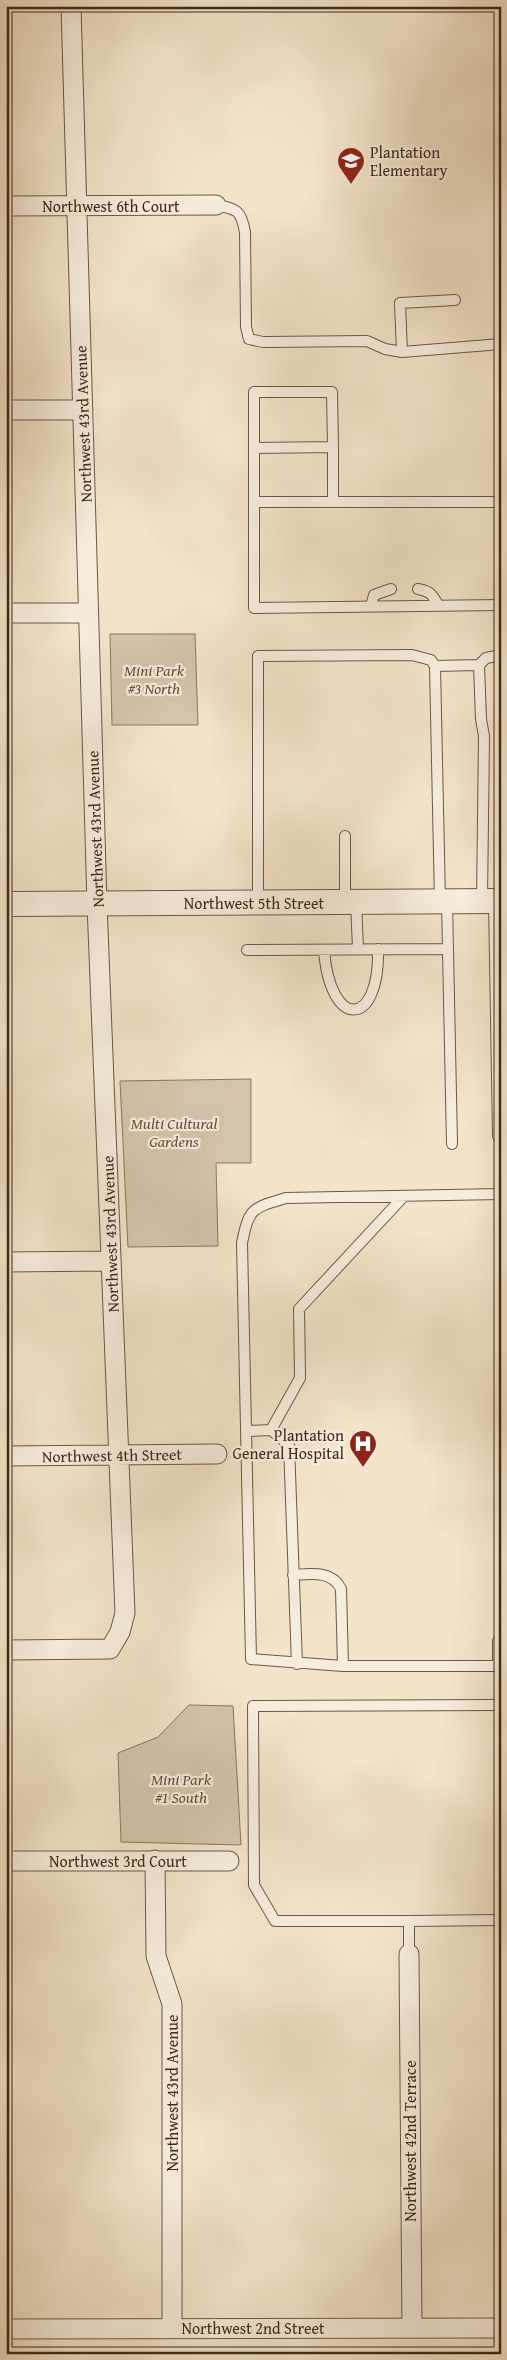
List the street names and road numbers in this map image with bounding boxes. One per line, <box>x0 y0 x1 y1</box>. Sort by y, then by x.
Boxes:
street label: Northwest 6th Court <box>42 194 180 218</box>
street label: Northwest 43rd Avenue <box>68 345 98 503</box>
street label: Northwest 43rd Avenue <box>80 750 110 908</box>
street label: Northwest 5th Street <box>184 891 324 915</box>
street label: Northwest 43rd Avenue <box>95 1155 125 1313</box>
street label: Northwest 4th Street <box>42 1442 183 1468</box>
street label: Northwest 3rd Court <box>49 1849 187 1873</box>
street label: Northwest 43rd Avenue <box>160 2015 184 2172</box>
street label: Northwest 42nd Terrace <box>398 2060 422 2222</box>
street label: Northwest 2nd Street <box>181 2316 325 2340</box>

